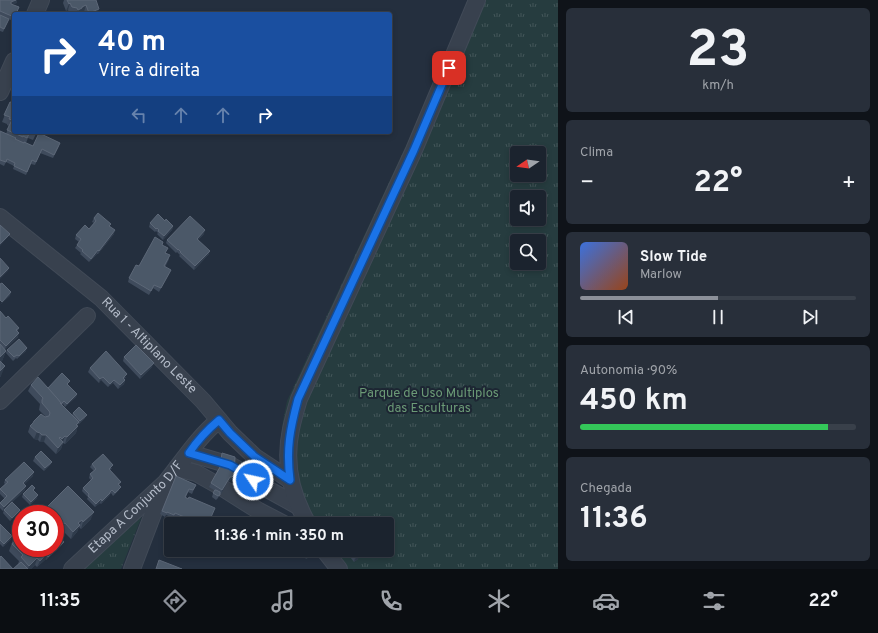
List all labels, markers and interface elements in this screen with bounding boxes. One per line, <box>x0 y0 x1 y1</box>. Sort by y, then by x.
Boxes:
text: 23 <box>687 19 749 85</box>
text: 40 m <box>98 25 166 61</box>
icon: right <box>32 28 84 80</box>
pin <box>432 51 466 85</box>
icon: arrive <box>438 57 460 79</box>
text: Vire à direita <box>98 60 200 83</box>
text: km/h <box>702 78 734 94</box>
icon: left <box>128 104 150 126</box>
icon: ahead <box>170 104 192 126</box>
icon: ahead <box>212 104 234 126</box>
icon: right <box>254 104 276 126</box>
text: Clima <box>580 145 613 161</box>
north arrow <box>510 146 546 182</box>
map controls <box>510 146 546 270</box>
text: 22° <box>693 165 743 202</box>
text: − <box>580 170 594 197</box>
text: + <box>842 170 856 197</box>
button: sound <box>510 190 546 226</box>
button: search <box>510 234 546 270</box>
text: Slow Tide <box>640 248 707 267</box>
text: Marlow <box>640 267 682 283</box>
street label: Rua 1 - Altiplano Leste <box>97 294 200 398</box>
icon: previous <box>615 306 637 328</box>
icon: pause <box>707 306 729 328</box>
icon: next <box>799 306 821 328</box>
text: Autonomia · 90% <box>580 363 677 379</box>
text: 450 km <box>580 383 688 420</box>
park label: Parque de Uso Multiplos das Esculturas <box>359 386 499 417</box>
street label: Etapa A Conjunto D/F <box>85 458 187 557</box>
position arrow <box>232 459 274 501</box>
text: Chegada <box>580 481 632 497</box>
text: 11:36 <box>580 501 648 538</box>
speed limit sign: 30 <box>12 505 64 557</box>
text: 11:36 · 1 min · 350 m <box>214 527 344 546</box>
icon: directions <box>161 587 189 615</box>
icon: music <box>269 587 297 615</box>
icon: phone <box>377 587 405 615</box>
icon: climate <box>485 587 513 615</box>
icon: car <box>592 587 620 615</box>
icon: filters <box>700 587 728 615</box>
text: 11:35 <box>40 590 81 613</box>
text: 22° <box>808 590 838 613</box>

